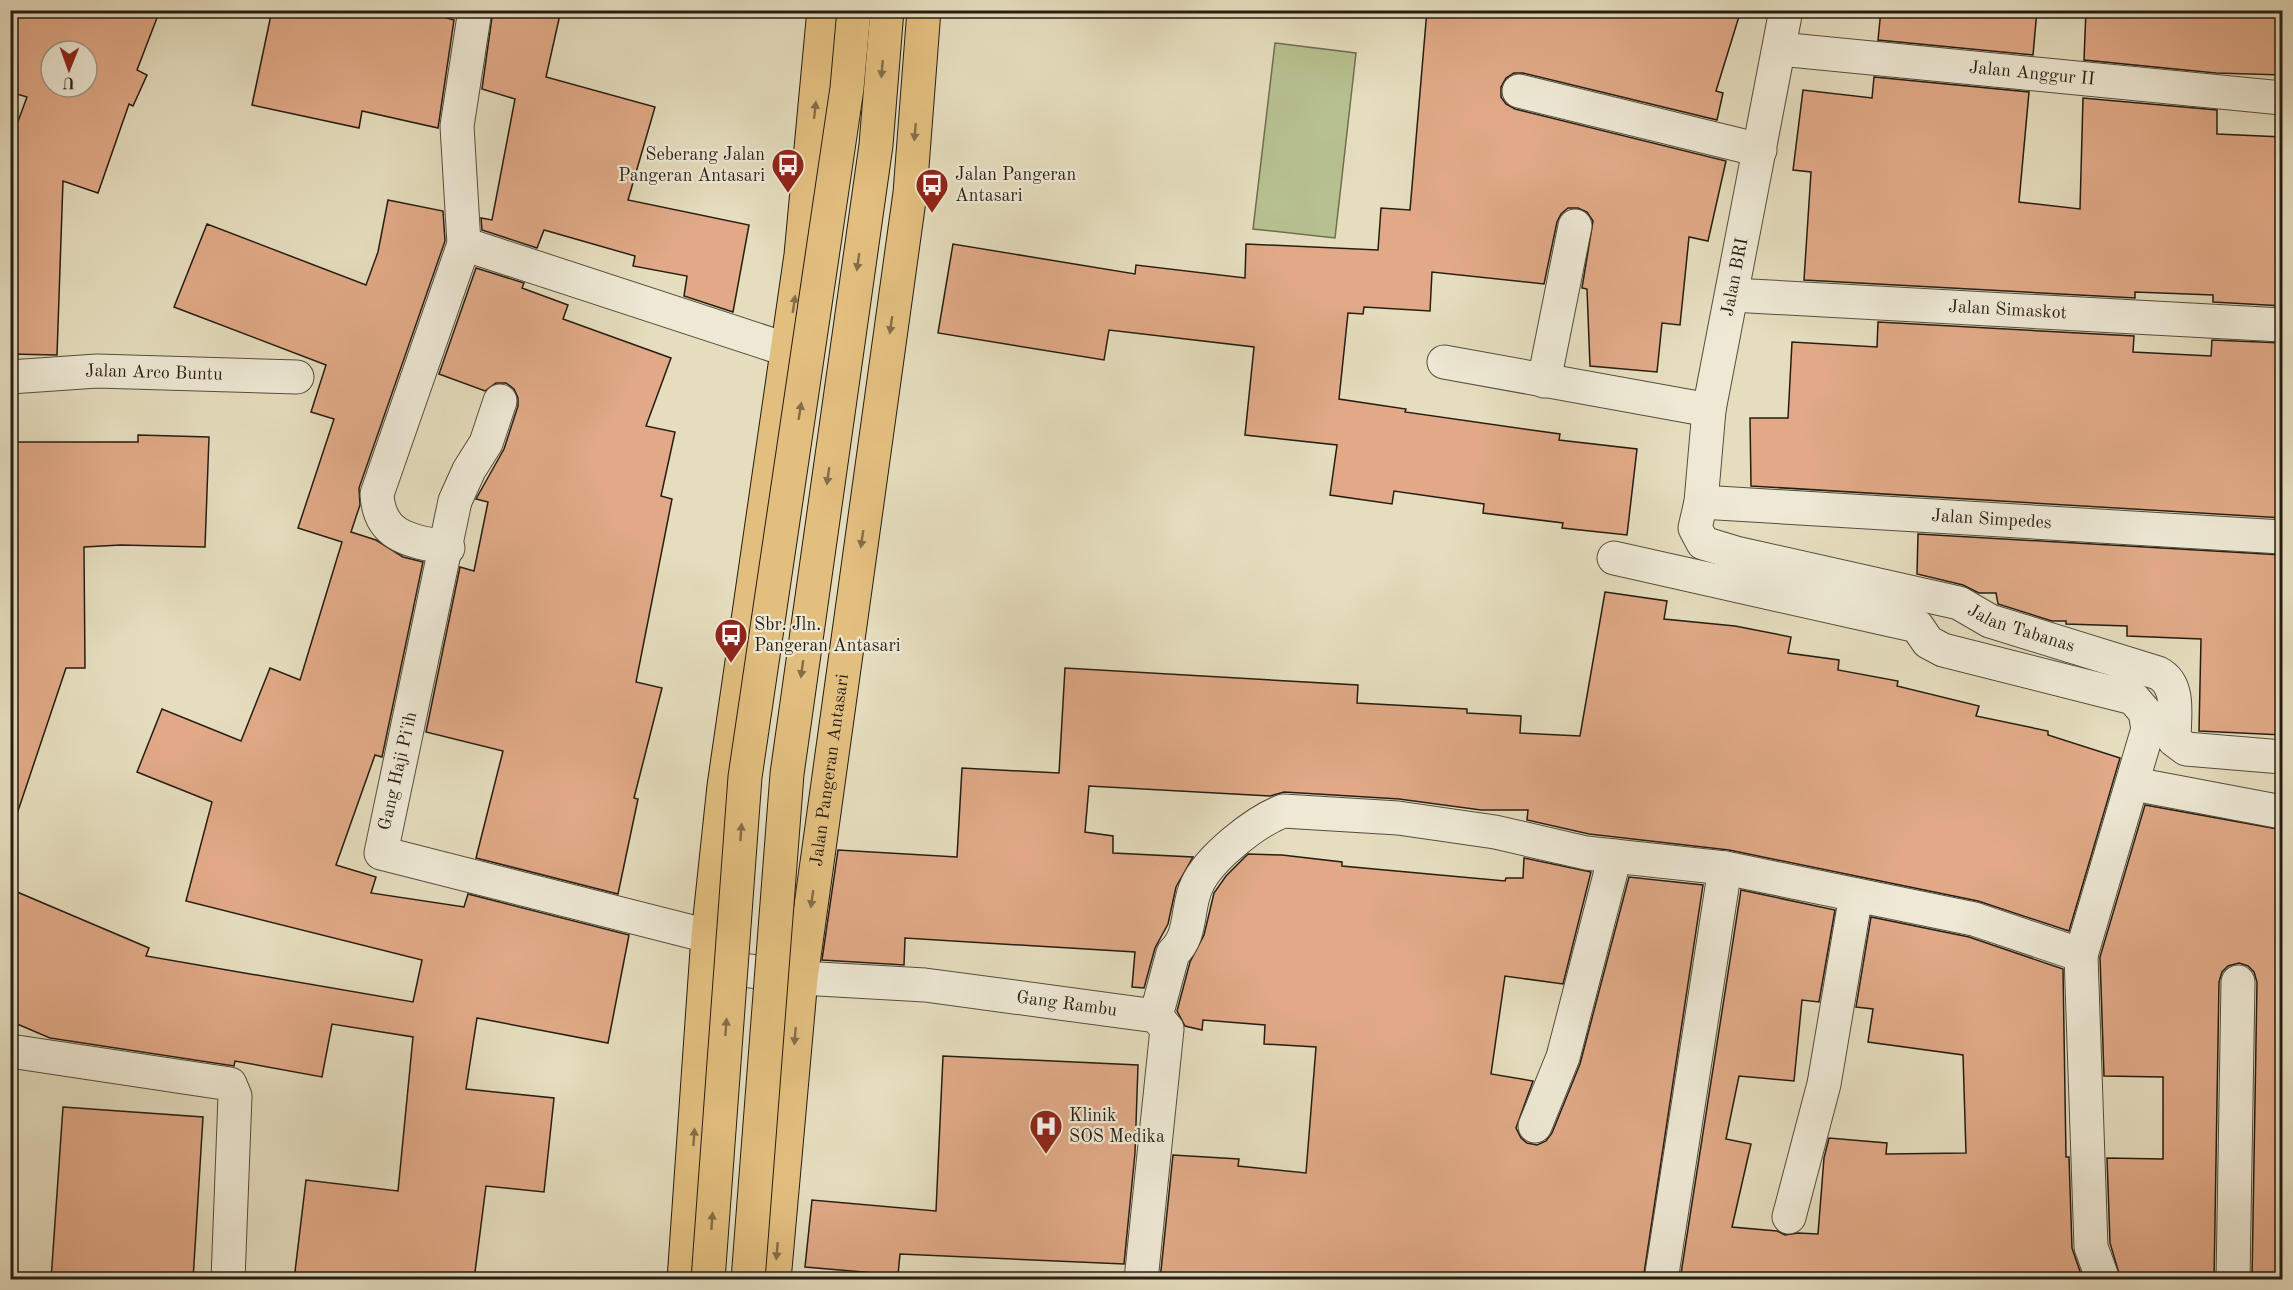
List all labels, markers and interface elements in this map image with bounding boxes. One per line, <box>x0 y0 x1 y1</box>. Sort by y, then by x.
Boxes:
north arrow <box>39 39 99 99</box>
one-way arrow <box>877 59 887 78</box>
street label: Jalan Anggur II <box>1968 59 2096 89</box>
text: U <box>62 74 75 90</box>
one-way arrow <box>810 100 820 119</box>
one-way arrow <box>910 122 919 141</box>
place label: Seberang Jalan Pangeran Antasari <box>618 146 765 185</box>
bus stop icon: Seberang Jalan Pangeran Antasari <box>770 147 806 194</box>
place label: Jalan Pangeran Antasari <box>955 166 1076 205</box>
bus stop icon: Jalan Pangeran Antasari <box>914 167 950 214</box>
street label: Jalan BRI <box>1719 236 1751 318</box>
one-way arrow <box>854 253 863 272</box>
one-way arrow <box>790 294 799 313</box>
street label: Jalan Simaskot <box>1948 298 2067 322</box>
one-way arrow <box>887 316 896 335</box>
street label: Jalan Arco Buntu <box>84 362 223 384</box>
one-way arrow <box>796 401 805 420</box>
one-way arrow <box>823 467 833 486</box>
street label: Jalan Simpedes <box>1931 507 2052 532</box>
one-way arrow <box>857 530 866 549</box>
street label: Jalan Tabanas <box>1964 601 2077 656</box>
place label: Sbr. Jln. Pangeran Antasari <box>754 616 901 655</box>
bus stop icon: Sbr. Jln. Pangeran Antasari <box>713 617 749 664</box>
one-way arrow <box>797 660 806 679</box>
street label: Jalan Pangeran Antasari <box>808 673 852 868</box>
street label: Gang Haji Pi'ih <box>376 710 420 832</box>
one-way arrow <box>736 823 746 842</box>
one-way arrow <box>808 889 817 908</box>
street label: Gang Rambu <box>1015 988 1118 1020</box>
one-way arrow <box>722 1017 731 1036</box>
one-way arrow <box>791 1027 800 1046</box>
place label: Klinik SOS Medika <box>1069 1107 1165 1146</box>
hospital icon: Klinik SOS Medika <box>1028 1108 1064 1155</box>
one-way arrow <box>690 1128 699 1147</box>
one-way arrow <box>707 1212 717 1231</box>
one-way arrow <box>772 1242 781 1261</box>

